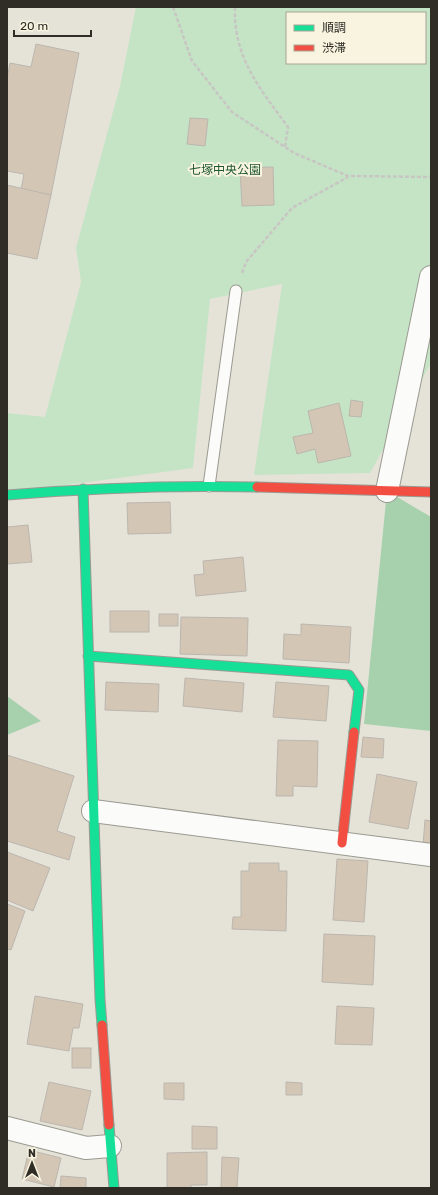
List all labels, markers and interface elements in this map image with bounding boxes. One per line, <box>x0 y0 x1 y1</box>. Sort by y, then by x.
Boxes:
scale bar <box>14 12 91 38</box>
legend <box>286 12 426 64</box>
text: 20 m <box>20 19 48 33</box>
text: 順調 <box>322 21 346 35</box>
text: 渋滞 <box>322 41 346 55</box>
park label: 七塚中央公園 <box>189 163 261 177</box>
north arrow <box>12 1143 52 1183</box>
text: N <box>28 1147 36 1160</box>

